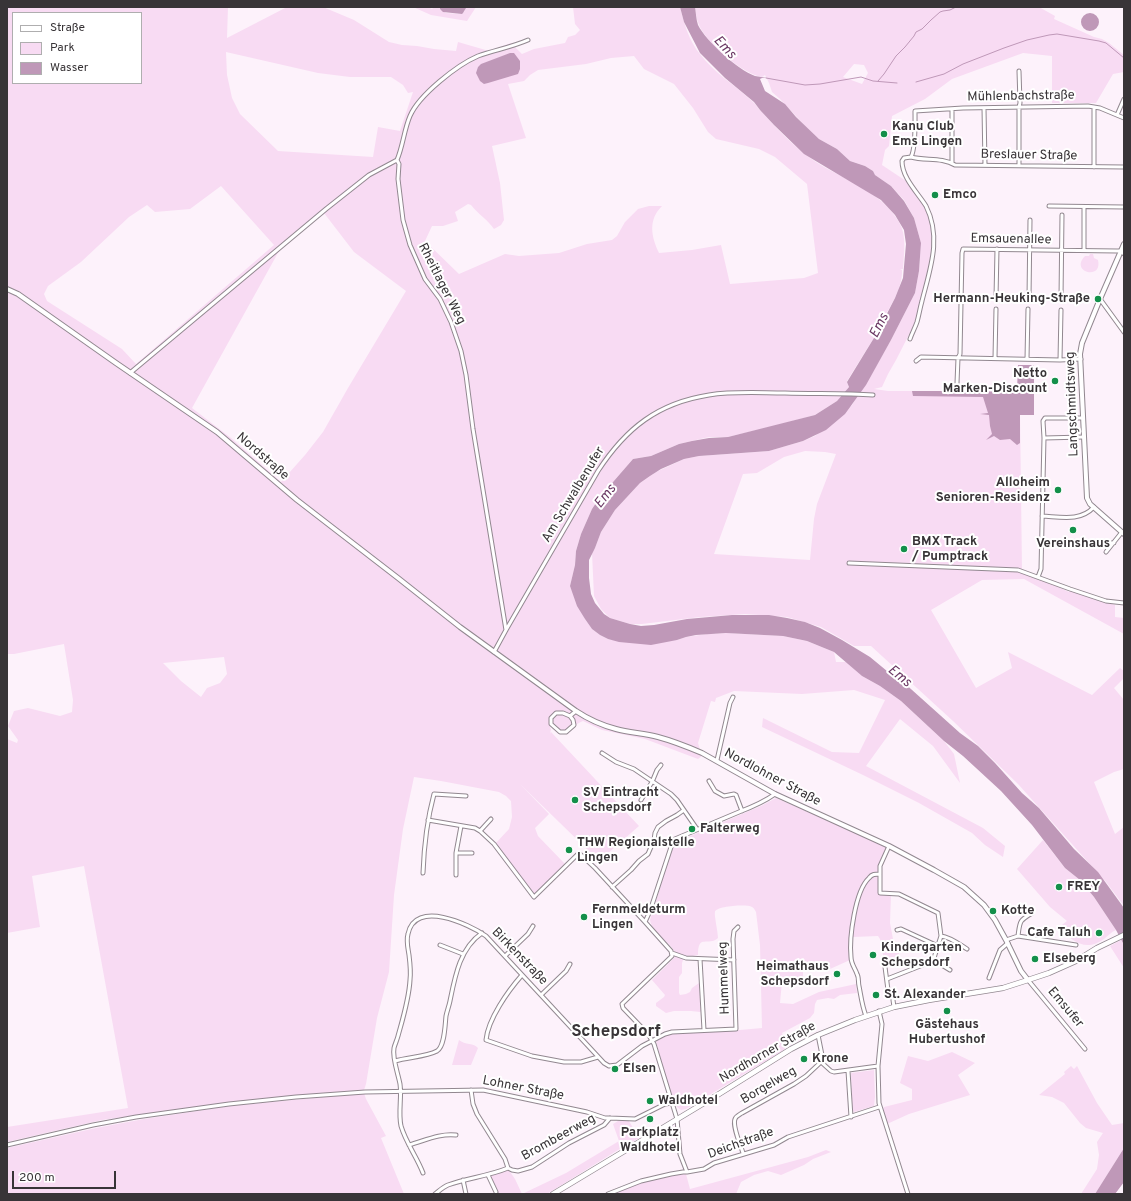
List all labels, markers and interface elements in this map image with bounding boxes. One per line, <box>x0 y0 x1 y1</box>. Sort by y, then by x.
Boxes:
legend <box>12 12 142 84</box>
text: Straße <box>50 20 85 36</box>
water label: Ems <box>709 33 739 63</box>
text: Park <box>50 40 75 56</box>
text: Wasser <box>50 60 88 76</box>
street label: Mühlenbachstraße <box>967 88 1075 106</box>
place label: Kanu Club Ems Lingen <box>892 119 962 150</box>
marker: Kanu Club Ems Lingen <box>879 129 889 139</box>
street label: Breslauer Straße <box>980 147 1078 165</box>
place label: Emco <box>943 187 977 203</box>
marker: Emco <box>930 190 940 200</box>
street label: Emsauenallee <box>970 231 1052 249</box>
street label: Rheitlager Weg <box>414 241 468 327</box>
place label: Hermann-Heuking-Straße <box>933 291 1090 307</box>
marker: Hermann-Heuking-Straße <box>1093 294 1103 304</box>
water label: Ems <box>867 311 893 341</box>
street label: Langschmidtsweg <box>1063 351 1083 457</box>
place label: Netto Marken-Discount <box>943 366 1047 397</box>
marker: Netto Marken-Discount <box>1050 376 1060 386</box>
street label: Nordstraße <box>232 430 292 484</box>
street label: Am Schwalbenufer <box>539 444 609 546</box>
place label: Alloheim Senioren-Residenz <box>936 475 1050 506</box>
water label: Ems <box>592 482 620 512</box>
marker: Alloheim Senioren-Residenz <box>1053 485 1063 495</box>
marker: Vereinshaus <box>1068 525 1078 535</box>
place label: BMX Track / Pumptrack <box>912 534 988 565</box>
place label: Vereinshaus <box>1036 536 1110 552</box>
marker: BMX Track / Pumptrack <box>899 544 909 554</box>
water label: Ems <box>884 662 914 692</box>
street label: Nordlohner Straße <box>721 746 823 810</box>
place label: SV Eintracht Schepsdorf <box>583 785 659 816</box>
marker: SV Eintracht Schepsdorf <box>570 795 580 805</box>
place label: Falterweg <box>700 821 760 837</box>
marker: Falterweg <box>687 824 697 834</box>
place label: THW Regionalstelle Lingen <box>577 835 695 866</box>
marker: THW Regionalstelle Lingen <box>564 845 574 855</box>
place label: FREY <box>1067 879 1100 895</box>
marker: FREY <box>1054 882 1064 892</box>
place label: Fernmeldeturm Lingen <box>592 902 686 933</box>
place label: Kotte <box>1001 903 1034 919</box>
marker: Kotte <box>988 906 998 916</box>
marker: Fernmeldeturm Lingen <box>579 912 589 922</box>
street label: Birkenstraße <box>488 925 550 989</box>
place label: Cafe Taluh <box>1027 925 1091 941</box>
marker: Cafe Taluh <box>1094 928 1104 938</box>
place label: Kindergarten Schepsdorf <box>881 940 962 971</box>
street label: Hummelweg <box>716 941 734 1015</box>
marker: Kindergarten Schepsdorf <box>868 950 878 960</box>
place label: Elseberg <box>1043 951 1096 967</box>
marker: Elseberg <box>1030 954 1040 964</box>
place label: Heimathaus Schepsdorf <box>756 959 829 990</box>
marker: Heimathaus Schepsdorf <box>832 969 842 979</box>
street label: Emsufer <box>1044 985 1086 1031</box>
place label: St. Alexander <box>884 987 966 1003</box>
marker: St. Alexander <box>871 990 881 1000</box>
marker: Gästehaus Hubertushof <box>942 1006 952 1016</box>
place label: Gästehaus Hubertushof <box>909 1017 985 1048</box>
street label: Nordhorner Straße <box>717 1019 819 1087</box>
district label: Schepsdorf <box>571 1023 661 1043</box>
place label: Krone <box>812 1051 849 1067</box>
marker: Krone <box>799 1054 809 1064</box>
place label: Elsen <box>623 1061 656 1077</box>
marker: Elsen <box>610 1064 620 1074</box>
street label: Borgelweg <box>738 1064 800 1108</box>
street label: Lohner Straße <box>481 1073 565 1105</box>
place label: Waldhotel <box>658 1093 718 1109</box>
marker: Waldhotel <box>645 1096 655 1106</box>
street label: Brombeerweg <box>519 1111 599 1165</box>
marker: Parkplatz Waldhotel <box>645 1114 655 1124</box>
place label: Parkplatz Waldhotel <box>620 1125 680 1156</box>
street label: Deichstraße <box>706 1125 776 1163</box>
scale bar <box>14 1163 118 1189</box>
text: 200 m <box>19 1170 55 1186</box>

